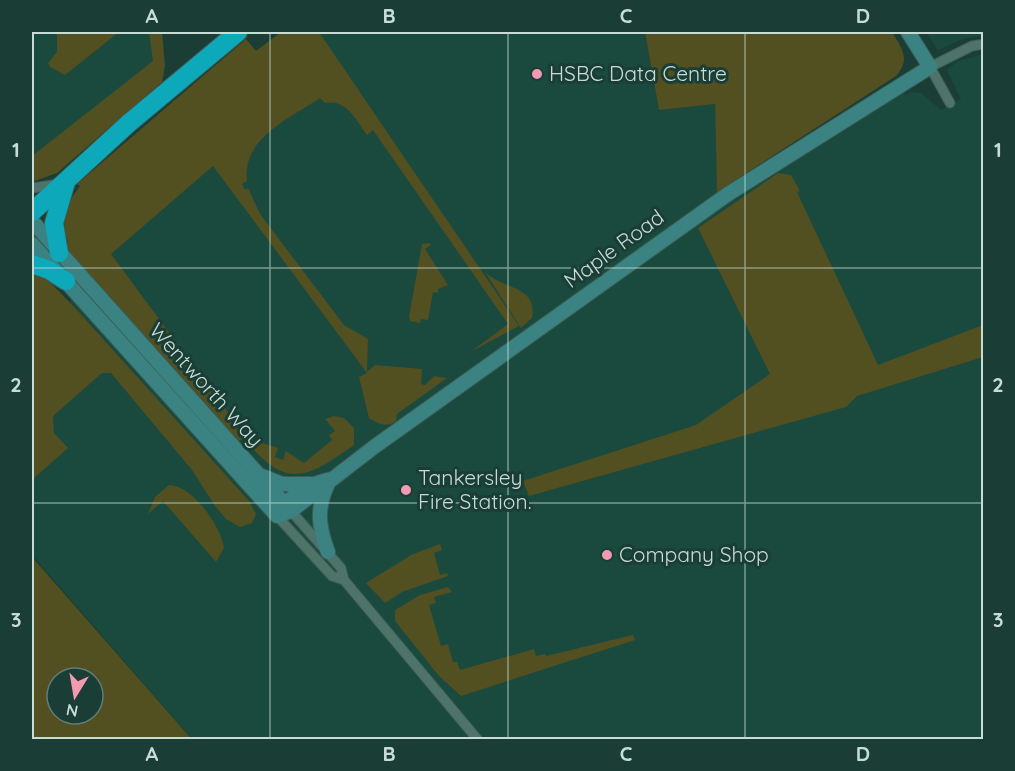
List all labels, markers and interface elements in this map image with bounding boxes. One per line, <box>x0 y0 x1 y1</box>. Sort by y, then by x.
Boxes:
text: A <box>146 3 159 28</box>
text: B <box>382 3 396 28</box>
text: C <box>620 3 633 28</box>
text: D <box>856 3 870 28</box>
place label: HSBC Data Centre <box>549 60 727 86</box>
marker: HSBC Data Centre <box>530 67 544 81</box>
text: 1 <box>12 137 20 162</box>
text: 1 <box>994 137 1002 162</box>
street label: Maple Road <box>558 203 668 293</box>
street label: Wentworth Way <box>144 317 269 452</box>
text: 2 <box>10 372 22 397</box>
text: 2 <box>992 372 1004 397</box>
place label: Tankersley Fire Station. <box>418 464 531 514</box>
marker: Tankersley Fire Station. <box>399 483 413 497</box>
place label: Company Shop <box>619 541 769 567</box>
marker: Company Shop <box>600 548 614 562</box>
text: 3 <box>11 607 21 632</box>
text: 3 <box>993 607 1003 632</box>
north arrow <box>45 666 105 726</box>
text: N <box>64 700 80 722</box>
text: A <box>146 741 159 766</box>
text: B <box>382 741 396 766</box>
text: C <box>620 741 633 766</box>
text: D <box>856 741 870 766</box>

